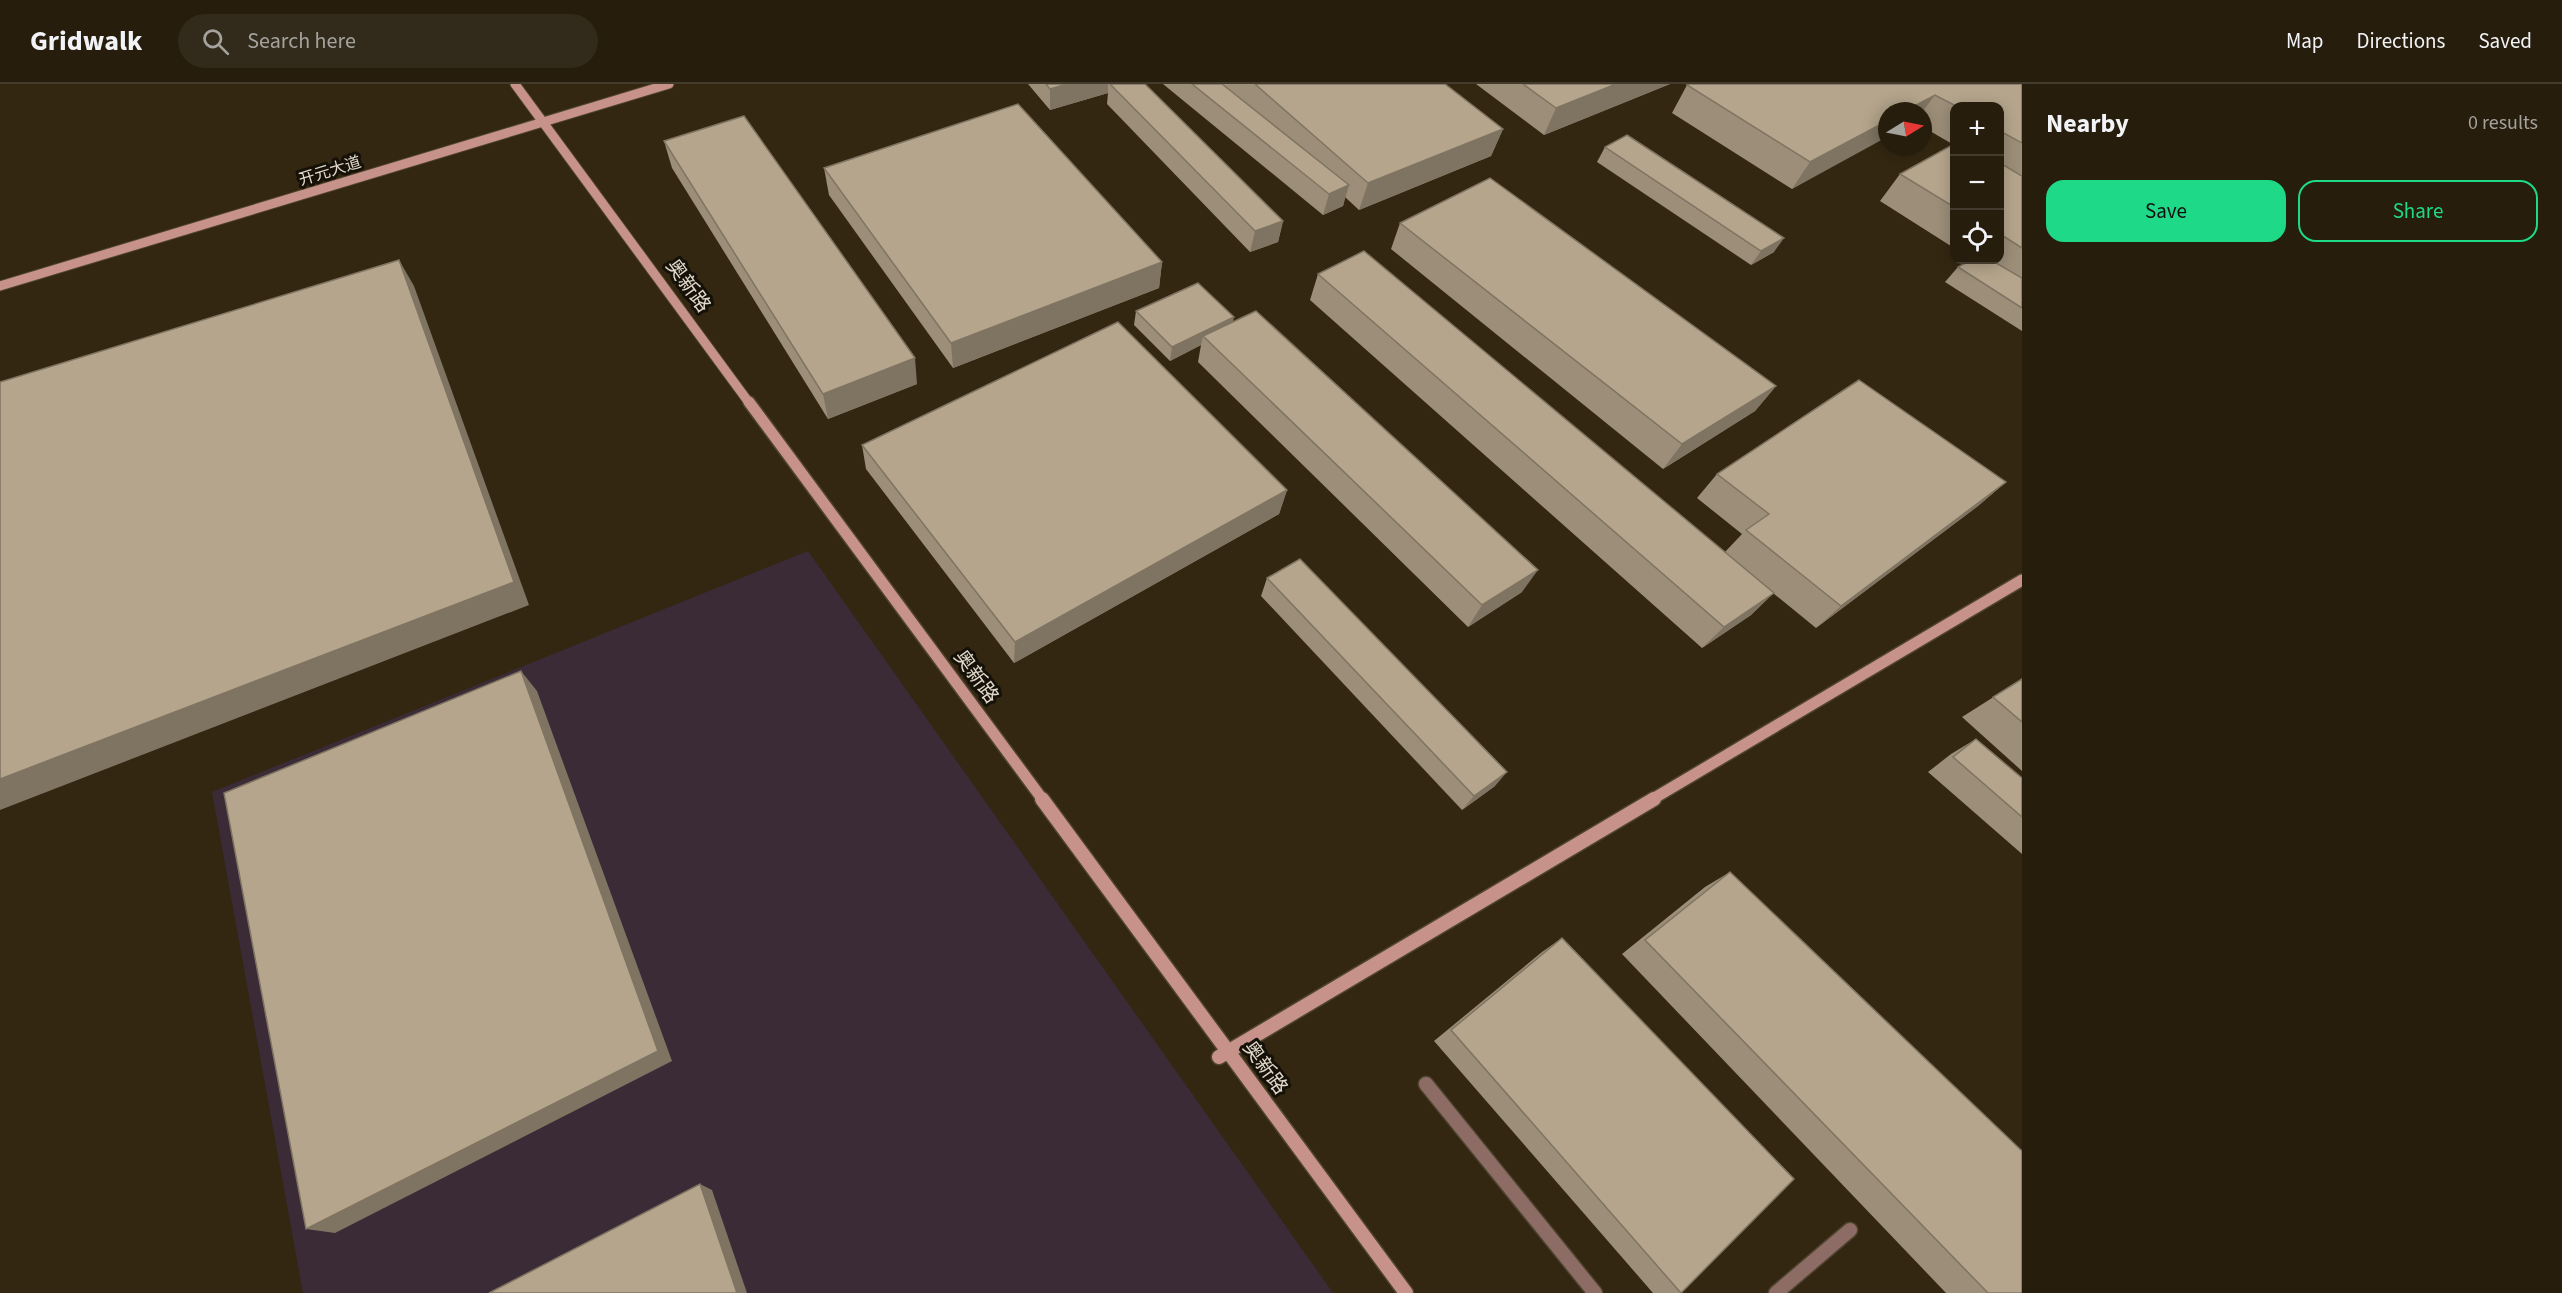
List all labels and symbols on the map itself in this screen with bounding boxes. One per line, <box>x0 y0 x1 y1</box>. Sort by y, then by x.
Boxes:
north arrow <box>1878 102 1932 156</box>
street label: 开元大道 <box>296 151 364 191</box>
street label: 奥新路 <box>659 254 717 318</box>
street label: 奥新路 <box>947 645 1005 709</box>
street label: 奥新路 <box>1236 1036 1294 1100</box>

